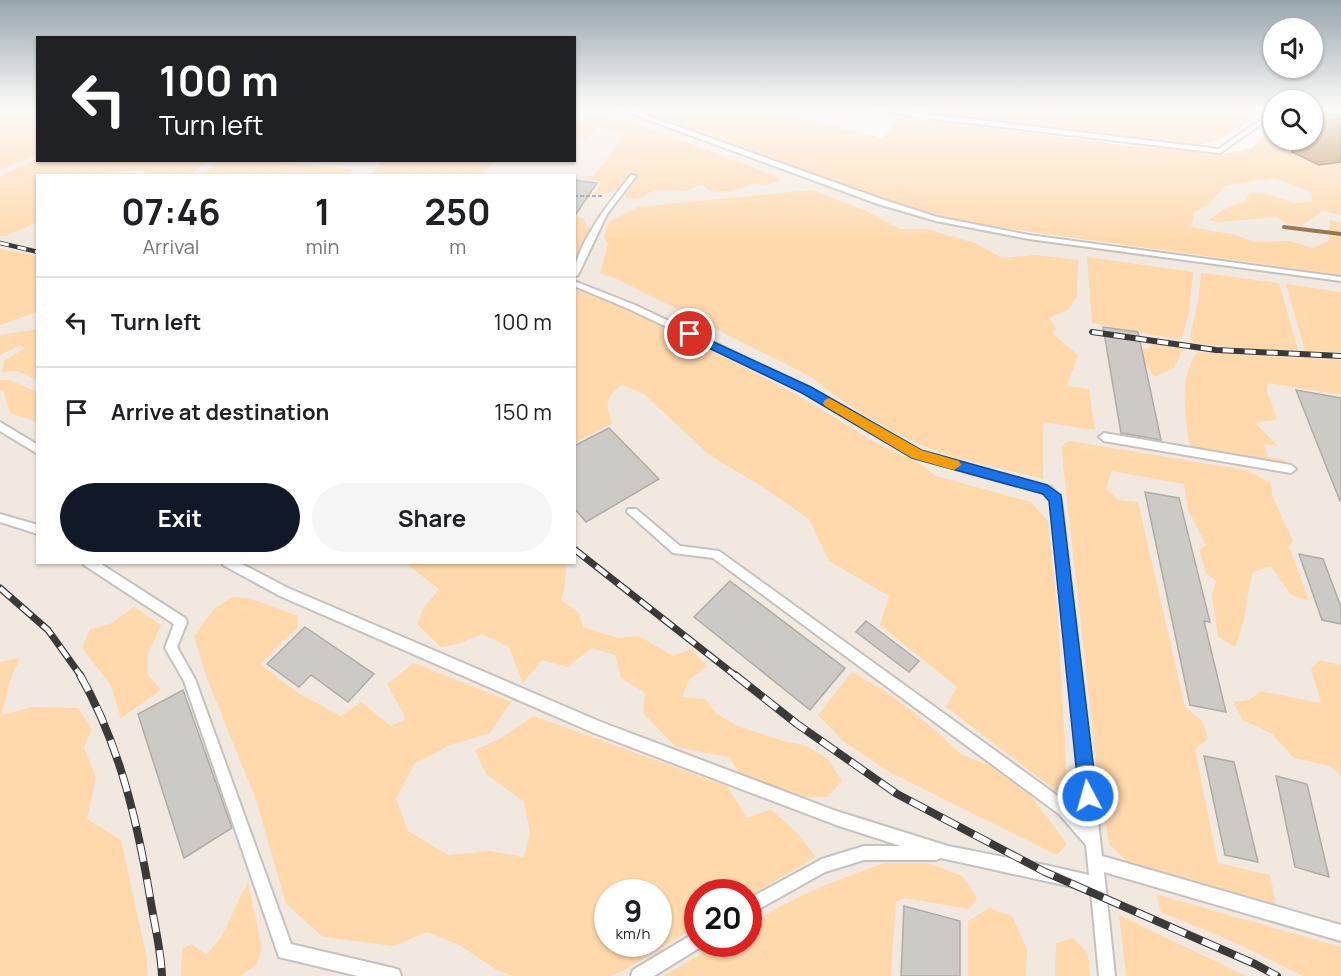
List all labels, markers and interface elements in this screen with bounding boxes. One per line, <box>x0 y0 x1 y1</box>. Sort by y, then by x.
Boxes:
map controls <box>1263 18 1323 150</box>
button: sound <box>1263 18 1323 78</box>
text: 100 m <box>159 51 279 109</box>
icon: left <box>60 60 138 138</box>
button: search <box>1263 90 1323 150</box>
text: Turn left <box>159 106 263 143</box>
text: 07:46 <box>121 187 221 236</box>
text: 1 <box>315 187 331 236</box>
text: 250 <box>425 187 491 236</box>
text: Arrival <box>142 233 199 260</box>
text: min <box>306 233 339 260</box>
text: m <box>449 233 466 260</box>
icon: left <box>60 306 93 339</box>
text: Turn left <box>111 307 201 337</box>
text: 100 m <box>494 307 552 337</box>
pin <box>664 308 715 359</box>
icon: arrive <box>673 317 706 350</box>
icon: arrive <box>60 396 93 429</box>
text: Arrive at destination <box>111 397 329 427</box>
text: 150 m <box>494 397 552 427</box>
button: Exit <box>60 483 300 552</box>
button: Share <box>312 483 552 552</box>
position arrow <box>1056 764 1120 828</box>
speed limit sign: 20 <box>684 879 762 957</box>
text: 9 <box>624 890 642 931</box>
text: km/h <box>616 923 650 944</box>

